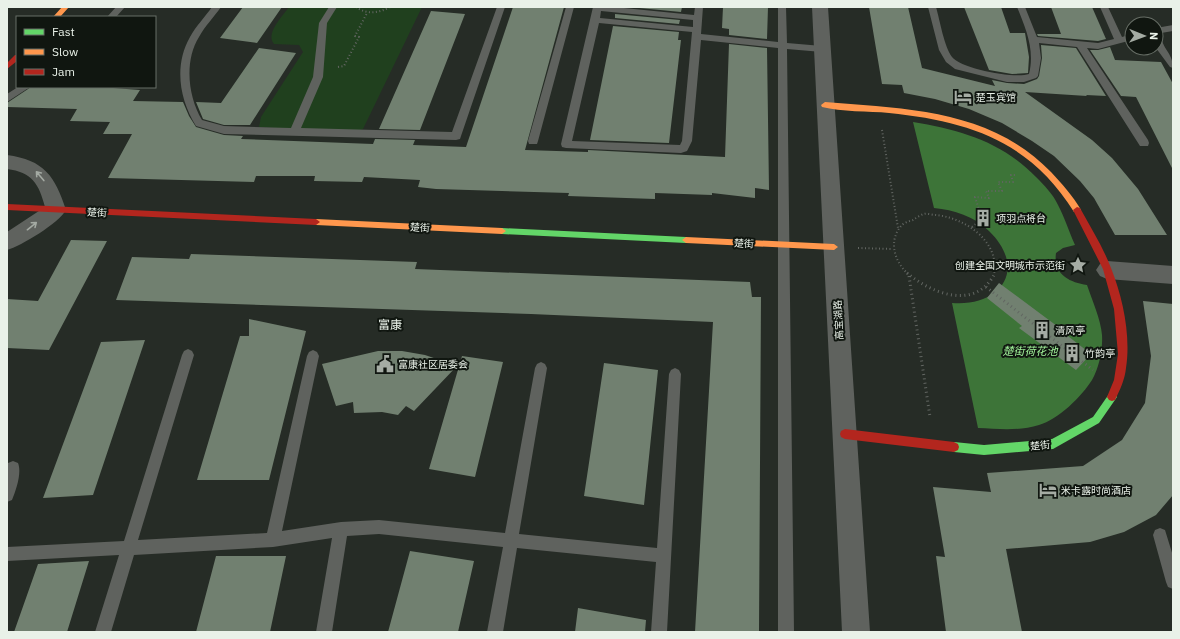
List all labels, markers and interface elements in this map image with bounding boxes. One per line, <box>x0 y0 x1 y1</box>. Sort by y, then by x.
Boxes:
legend <box>16 16 156 88</box>
north arrow <box>1124 16 1164 56</box>
text: Fast <box>52 24 75 39</box>
text: N <box>1147 32 1161 40</box>
text: Slow <box>52 44 78 59</box>
text: Jam <box>52 64 75 79</box>
hotel icon: 楚玉宾馆 <box>953 87 973 107</box>
place label: 楚玉宾馆 <box>976 91 1016 104</box>
one-way arrow <box>35 171 44 181</box>
street label: 楚街 <box>87 205 107 220</box>
building icon: 项羽点将台 <box>973 208 993 228</box>
place label: 项羽点将台 <box>996 212 1046 225</box>
street label: 楚街 <box>410 220 430 235</box>
one-way arrow <box>26 222 37 231</box>
street label: 楚街 <box>734 236 754 251</box>
place icon: 创建全国文明城市示范街 <box>1068 255 1088 275</box>
place label: 创建全国文明城市示范街 <box>955 259 1065 272</box>
street label: 高宝湖路 <box>831 300 846 340</box>
district label: 富康 <box>378 317 402 332</box>
building icon: 清风亭 <box>1032 320 1052 340</box>
place label: 清风亭 <box>1055 324 1085 337</box>
building icon: 竹韵亭 <box>1062 343 1082 363</box>
water label: 楚街荷花池 <box>1003 344 1058 358</box>
place label: 竹韵亭 <box>1085 347 1115 360</box>
public building icon: 富康社区居委会 <box>375 354 395 374</box>
place label: 富康社区居委会 <box>398 358 468 371</box>
street label: 楚街 <box>1029 438 1051 453</box>
hotel icon: 米卡露时尚酒店 <box>1038 480 1058 500</box>
place label: 米卡露时尚酒店 <box>1061 484 1131 497</box>

